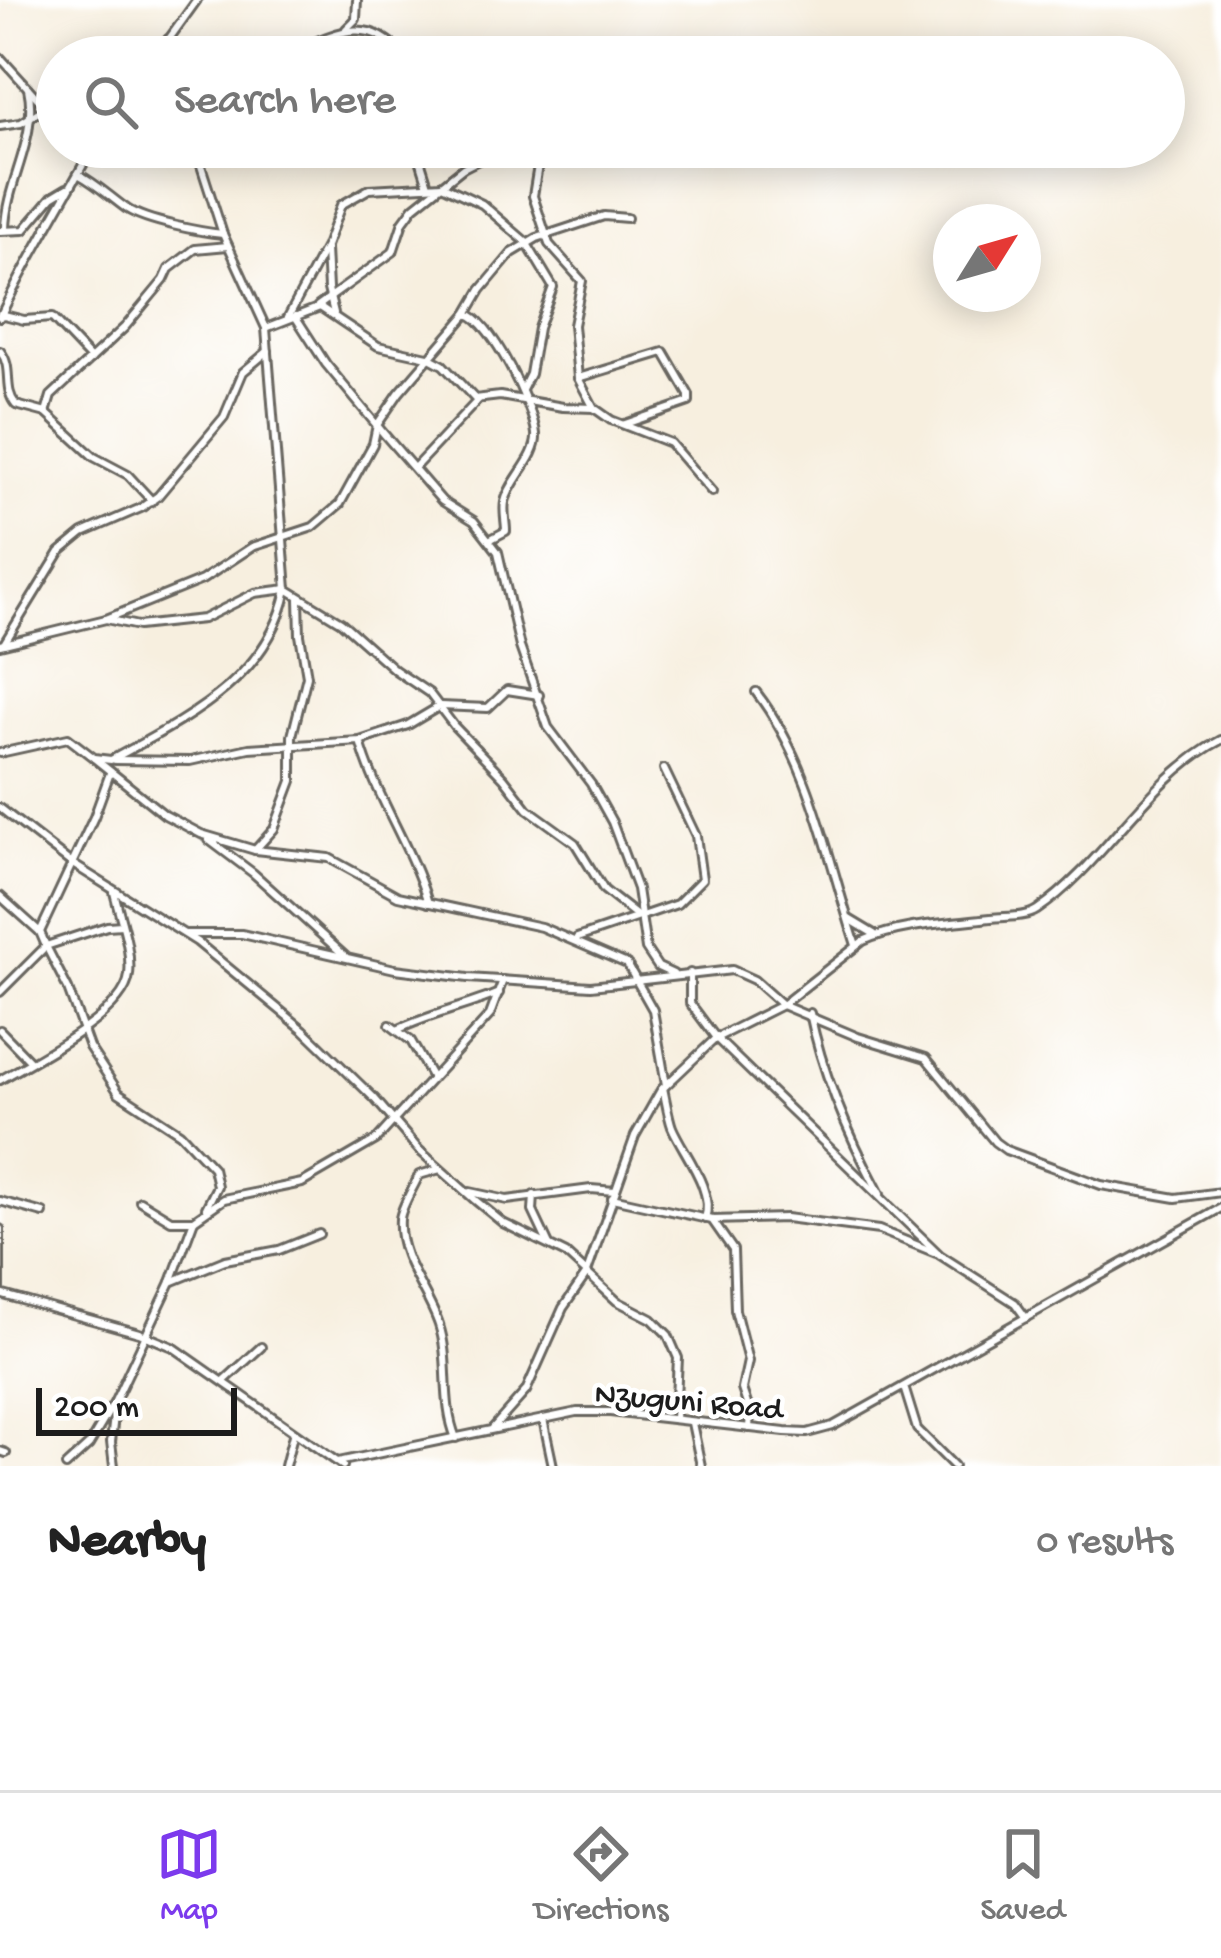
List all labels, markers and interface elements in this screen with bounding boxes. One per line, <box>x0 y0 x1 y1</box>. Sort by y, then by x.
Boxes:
search box <box>36 36 1185 168</box>
icon: search <box>78 69 144 135</box>
text: Search here <box>174 76 396 129</box>
north arrow <box>933 204 1041 312</box>
street label: Nzuguni Road <box>593 1377 787 1431</box>
scale bar <box>36 1382 237 1435</box>
text: 200 m <box>54 1390 139 1428</box>
text: Nearby <box>48 1514 206 1574</box>
text: 0 results <box>1036 1521 1173 1567</box>
tab: Map <box>156 1821 222 1931</box>
tab: Directions <box>534 1821 668 1931</box>
tab: Saved <box>980 1821 1065 1931</box>

